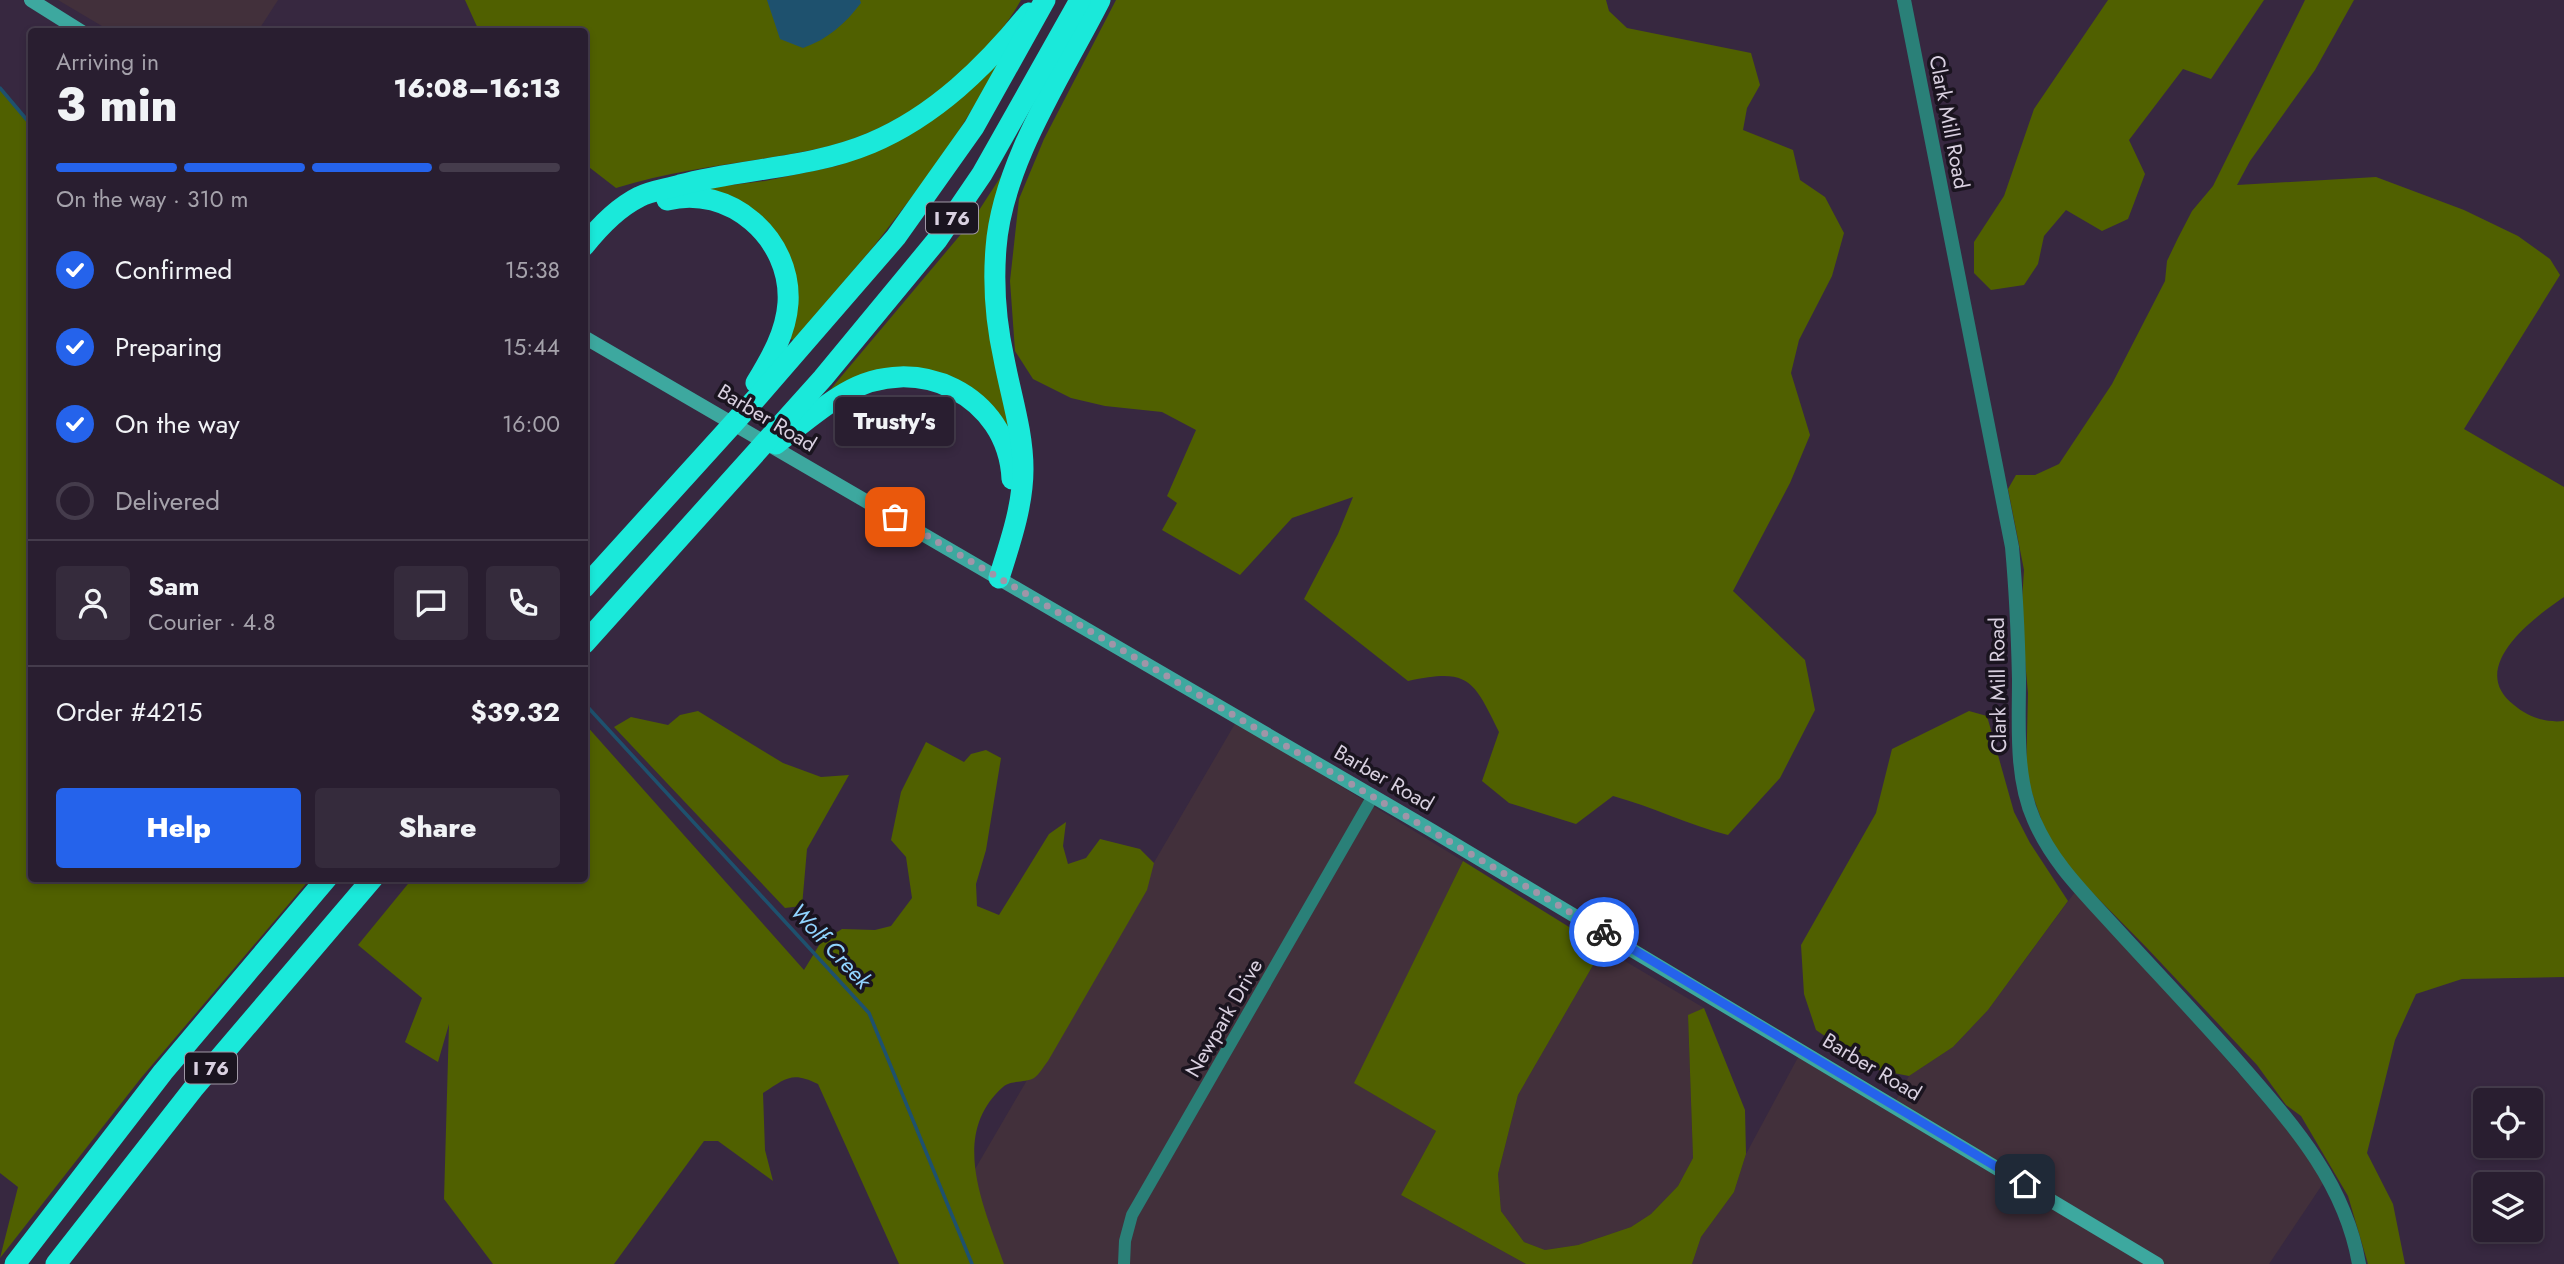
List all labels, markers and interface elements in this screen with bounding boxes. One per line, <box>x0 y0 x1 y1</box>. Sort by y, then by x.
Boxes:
text: Arriving in <box>56 45 159 79</box>
street label: Clark Mill Road <box>1921 52 1977 192</box>
text: 16:08–16:13 <box>393 69 560 107</box>
text: 3 min <box>56 72 178 138</box>
text: On the way · 310 m <box>56 182 248 216</box>
road number: I 76 <box>926 202 978 233</box>
icon: check <box>56 251 94 289</box>
text: Confirmed <box>115 251 232 289</box>
text: 15:38 <box>505 253 560 287</box>
icon: check <box>56 328 94 366</box>
text: Preparing <box>115 328 222 366</box>
text: 15:44 <box>503 330 560 364</box>
street label: Barber Road <box>712 377 822 459</box>
callout: Trusty's <box>836 398 954 447</box>
text: Trusty's <box>853 404 936 438</box>
icon: check <box>56 405 94 443</box>
text: On the way <box>115 405 240 443</box>
text: 16:00 <box>502 407 560 441</box>
text: Delivered <box>115 482 220 520</box>
pin <box>865 487 925 547</box>
icon: bag <box>876 498 914 536</box>
button: person <box>56 566 130 640</box>
button: chat <box>394 566 468 640</box>
button: phone <box>486 566 560 640</box>
text: Sam <box>148 567 200 605</box>
text: Courier · 4.8 <box>148 605 276 639</box>
street label: Clark Mill Road <box>1982 617 2014 753</box>
text: Order #4215 <box>56 693 202 731</box>
text: $39.32 <box>471 693 560 731</box>
street label: Barber Road <box>1329 737 1439 819</box>
button: Help <box>56 788 301 868</box>
button: Share <box>315 788 560 868</box>
water label: Wolf Creek <box>782 896 880 997</box>
courier <box>1569 897 1639 967</box>
icon: bike <box>1585 913 1623 951</box>
street label: Newpark Drive <box>1178 953 1270 1083</box>
street label: Barber Road <box>1817 1026 1927 1108</box>
road number: I 76 <box>185 1052 237 1084</box>
map controls <box>2473 1088 2543 1242</box>
button: locate <box>2473 1088 2543 1158</box>
pin <box>1995 1154 2055 1214</box>
icon: home <box>2006 1165 2044 1203</box>
button: layers <box>2473 1172 2543 1242</box>

